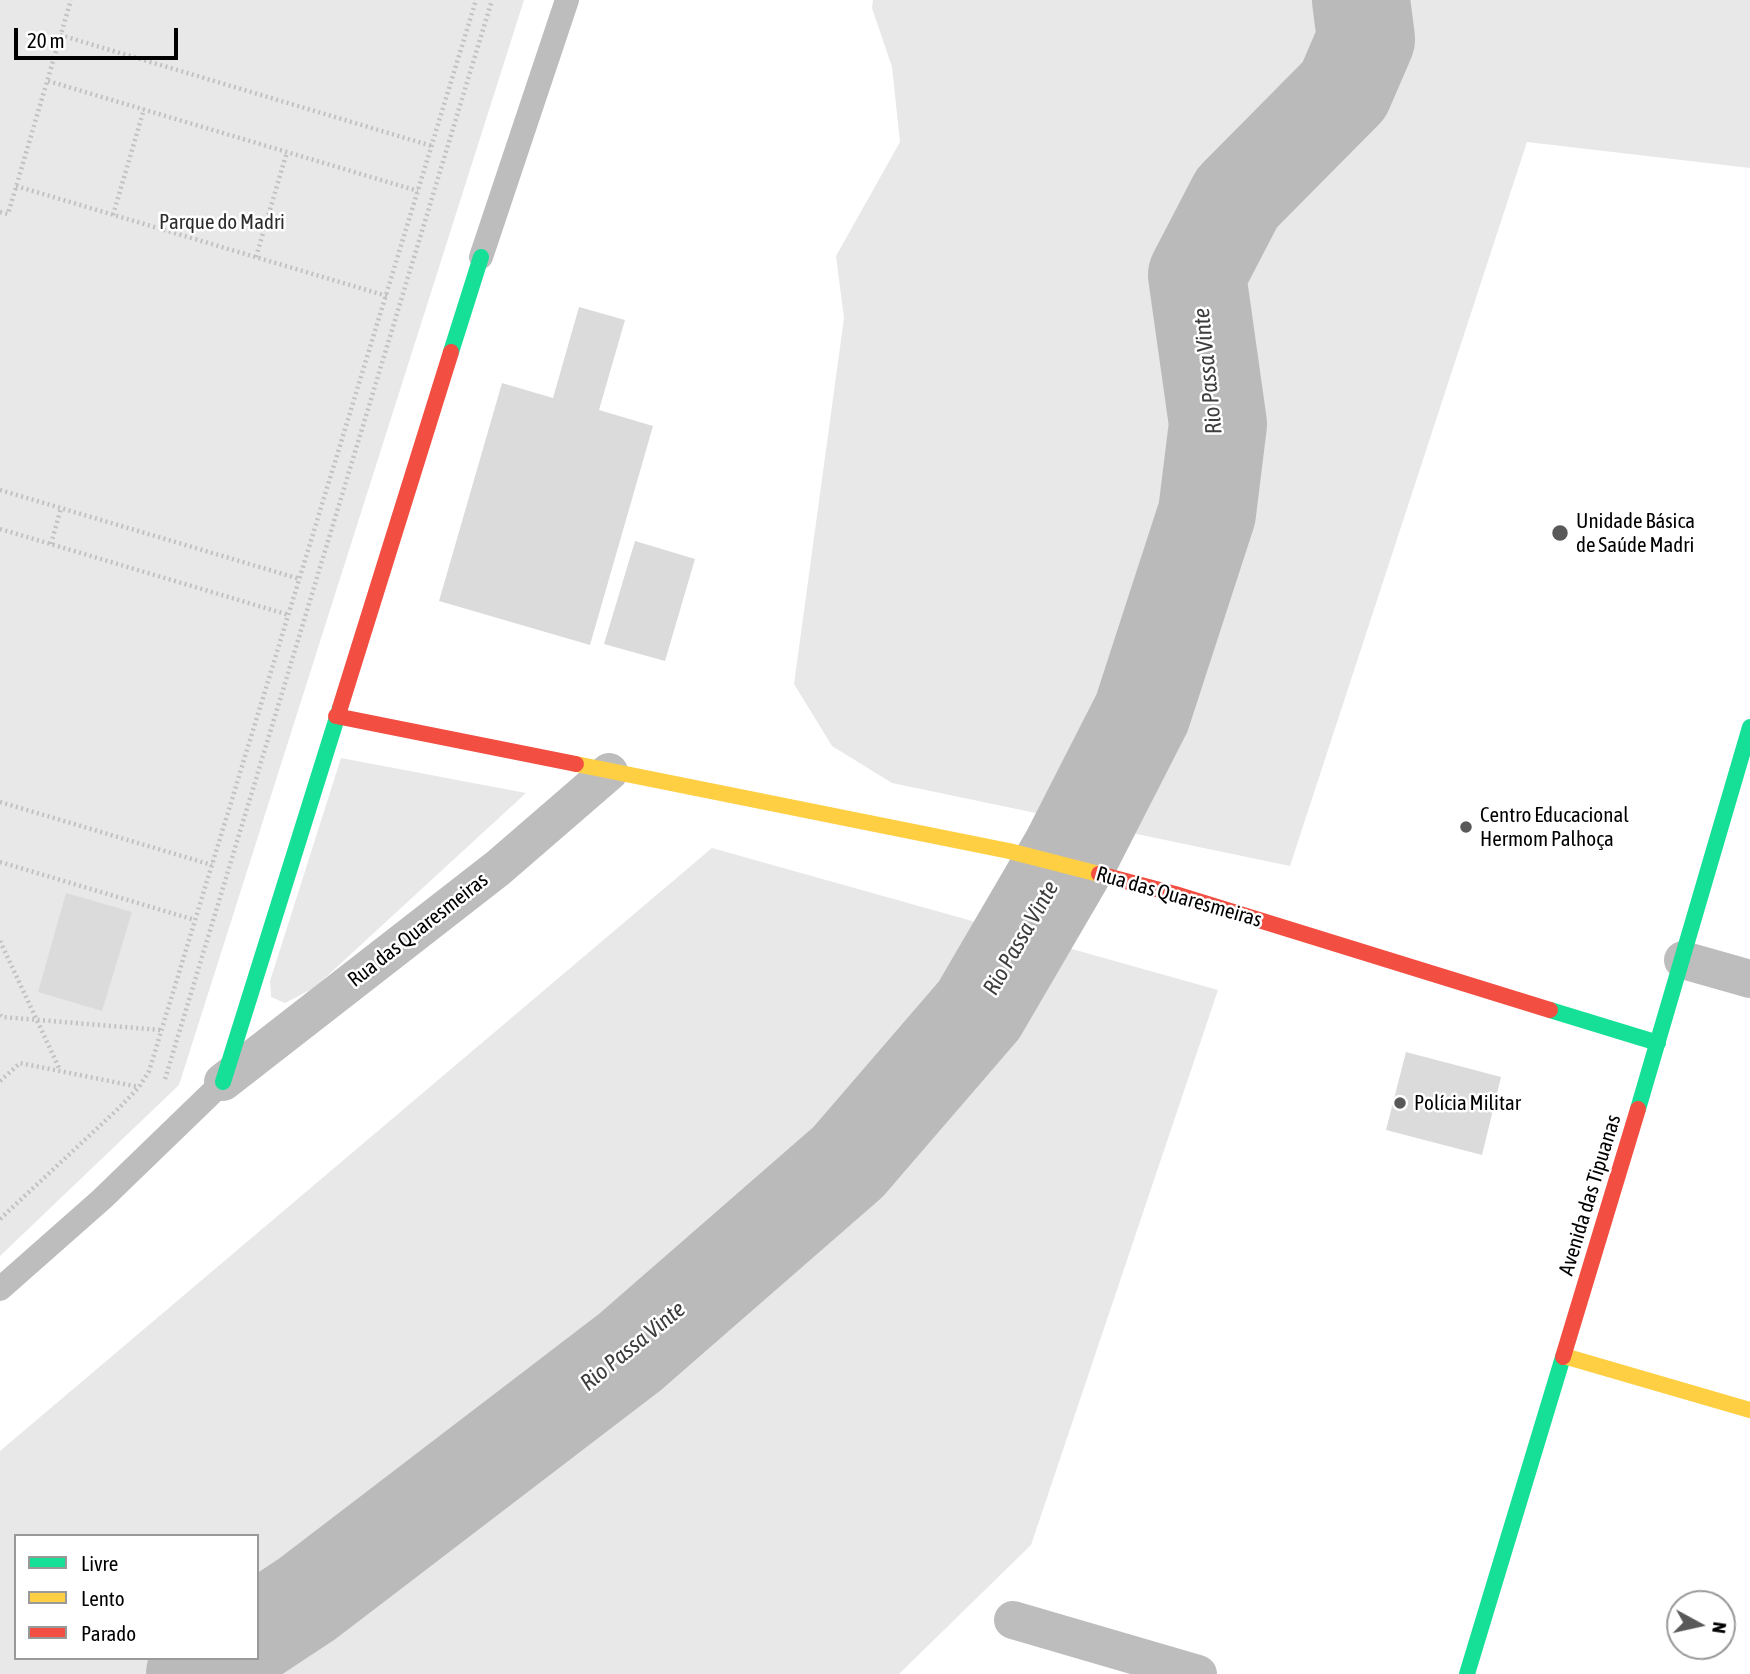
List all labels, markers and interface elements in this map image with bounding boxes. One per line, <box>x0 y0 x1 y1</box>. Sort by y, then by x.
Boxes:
scale bar <box>18 14 182 58</box>
text: 20 m <box>27 28 65 52</box>
park label: Parque do Madri <box>159 209 285 235</box>
water label: Rio Passa Vinte <box>1188 306 1228 436</box>
place label: Unidade Básica de Saúde Madri <box>1576 508 1695 558</box>
marker: Unidade Básica de Saúde Madri <box>1550 523 1570 543</box>
place label: Centro Educacional Hermom Palhoça <box>1480 802 1629 852</box>
marker: Centro Educacional Hermom Palhoça <box>1458 819 1474 835</box>
street label: Rua das Quaresmeiras <box>1093 861 1265 933</box>
street label: Rua das Quaresmeiras <box>343 867 493 993</box>
water label: Rio Passa Vinte <box>977 876 1065 1000</box>
place label: Polícia Militar <box>1414 1090 1521 1116</box>
marker: Polícia Militar <box>1392 1095 1408 1111</box>
street label: Avenida das Tipuanas <box>1554 1112 1626 1278</box>
water label: Rio Passa Vinte <box>575 1295 691 1397</box>
legend <box>14 1534 259 1660</box>
text: Livre <box>81 1551 118 1575</box>
text: Lento <box>81 1586 125 1610</box>
north arrow <box>1666 1590 1736 1660</box>
text: Parado <box>81 1621 136 1645</box>
text: N <box>1708 1621 1731 1635</box>

